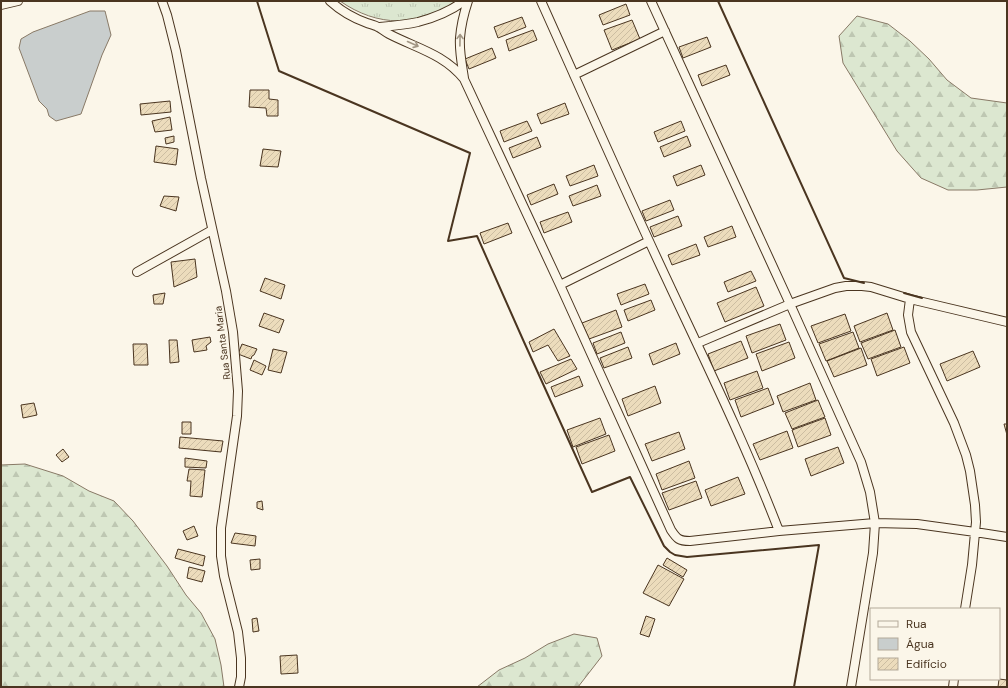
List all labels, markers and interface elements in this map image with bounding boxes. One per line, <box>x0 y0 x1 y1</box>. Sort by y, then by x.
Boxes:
one-way arrow <box>456 34 464 47</box>
one-way arrow <box>406 41 418 48</box>
street label: Rua Santa Maria <box>212 305 233 381</box>
legend <box>870 608 1000 680</box>
text: Rua <box>906 616 927 632</box>
text: Água <box>906 636 934 652</box>
text: Edifício <box>906 656 947 672</box>

